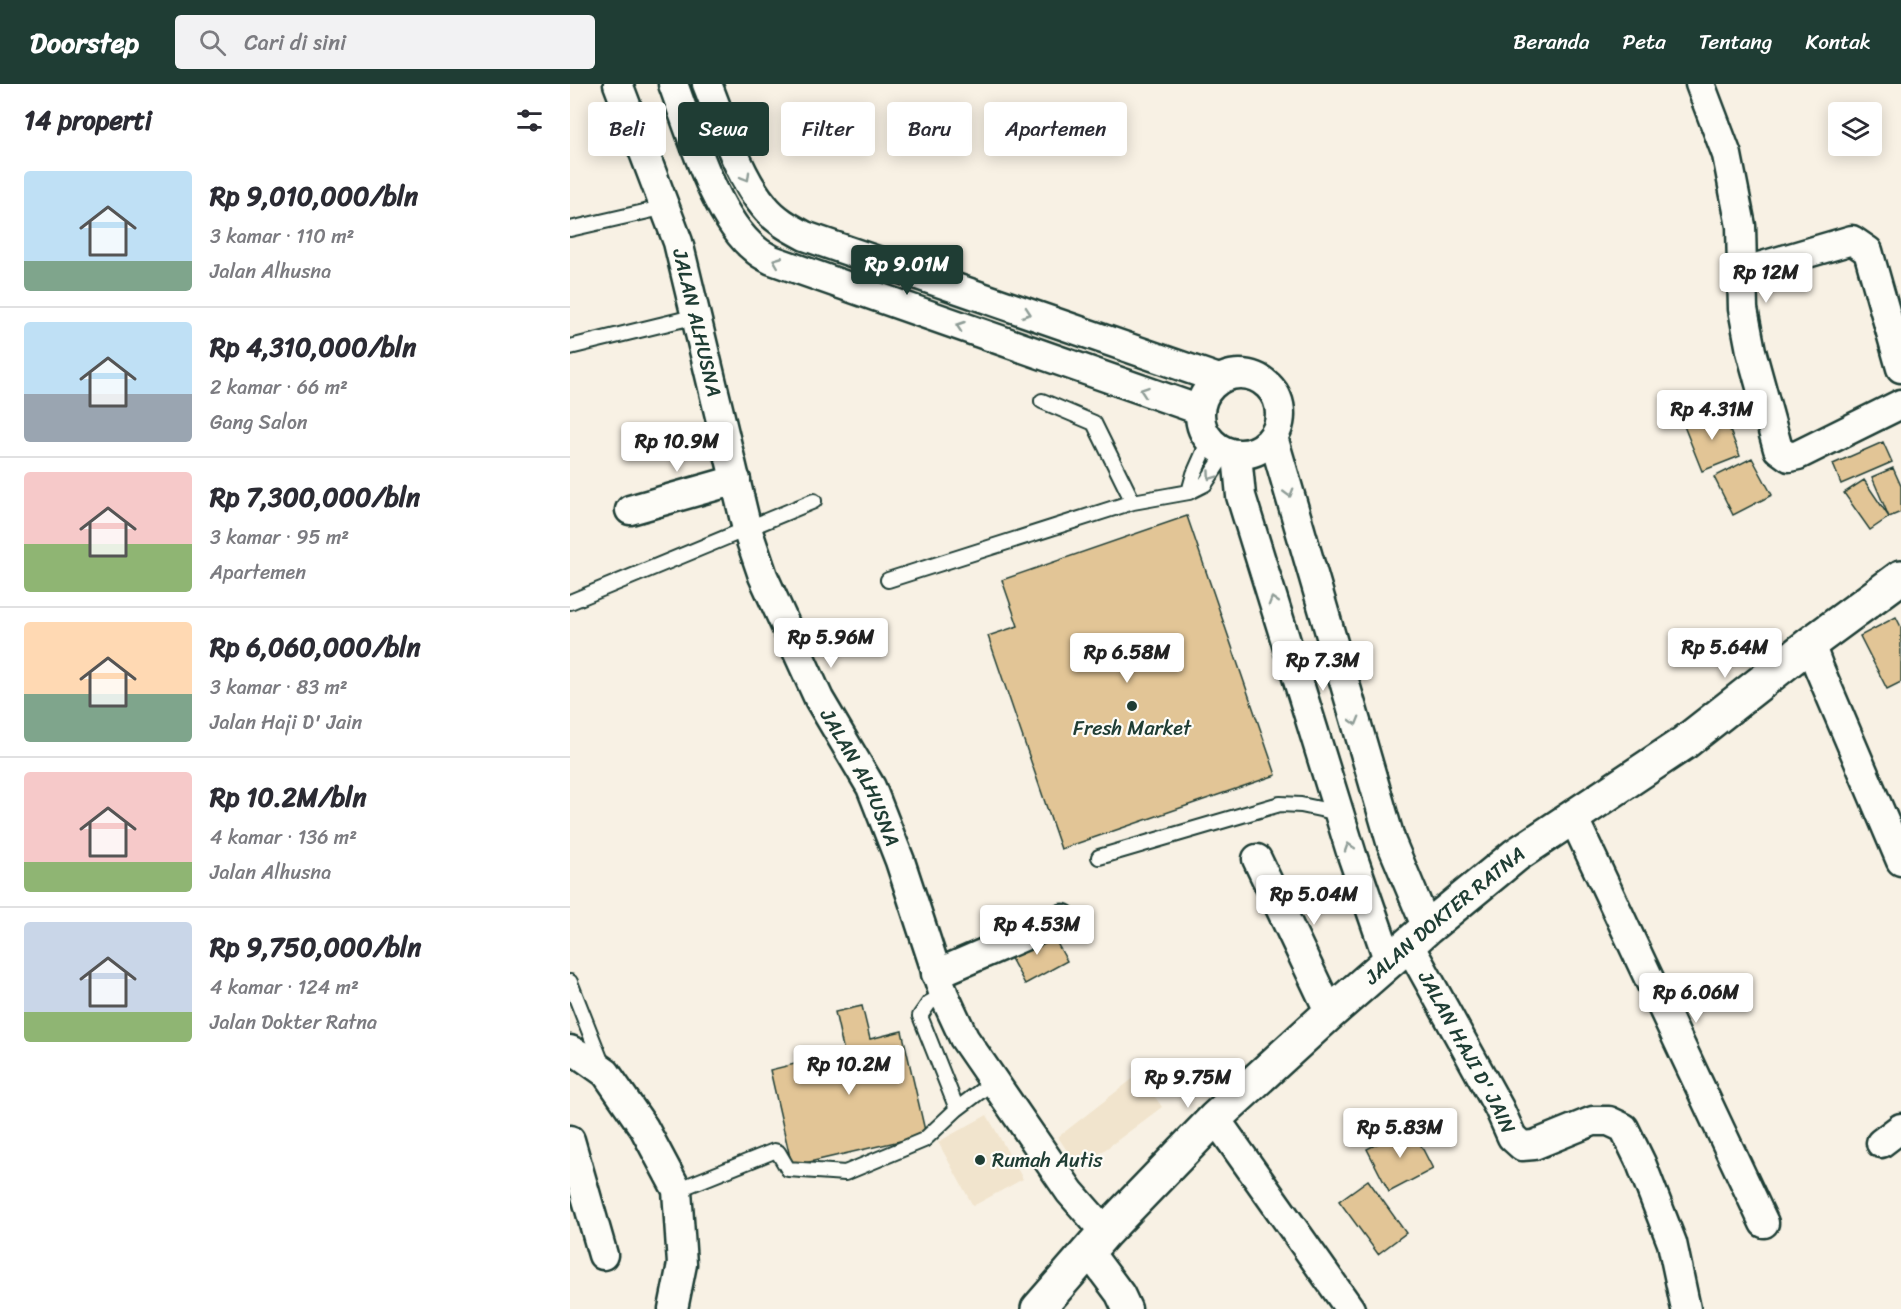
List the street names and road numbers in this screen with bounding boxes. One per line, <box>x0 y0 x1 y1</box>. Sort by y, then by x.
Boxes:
street label: JALAN ALHUSNA <box>662 244 732 400</box>
street label: JALAN ALHUSNA <box>810 701 910 852</box>
street label: JALAN DOKTER RATNA <box>1355 836 1532 994</box>
street label: JALAN HAJI D' JAIN <box>1408 963 1526 1139</box>

